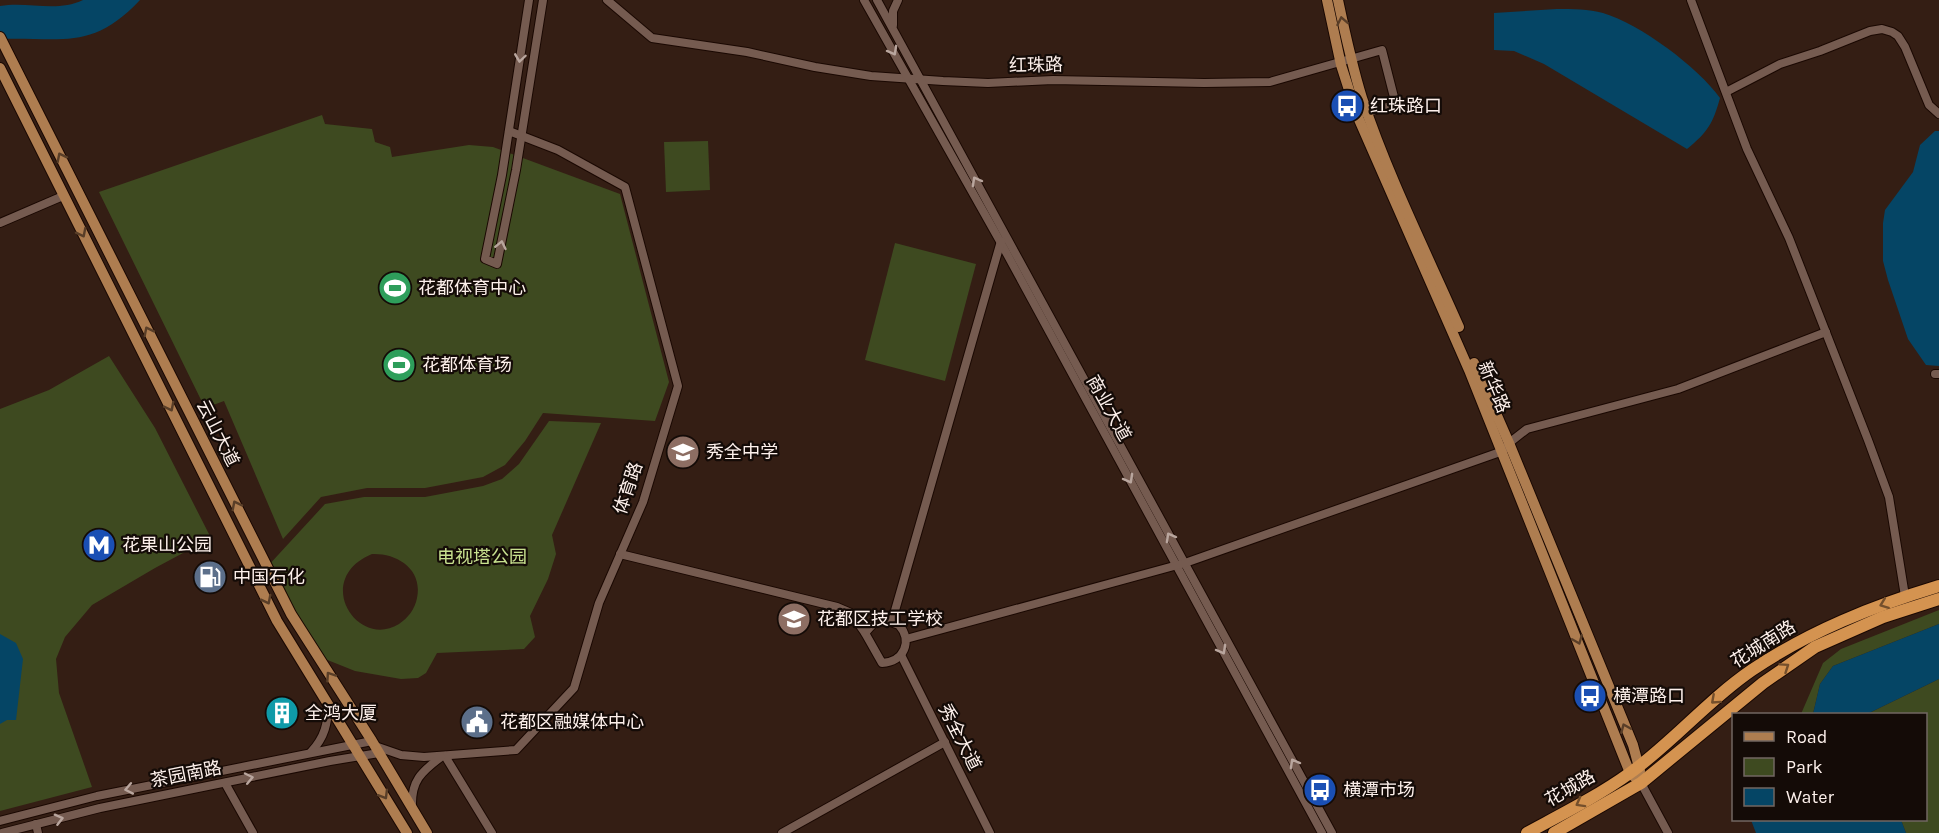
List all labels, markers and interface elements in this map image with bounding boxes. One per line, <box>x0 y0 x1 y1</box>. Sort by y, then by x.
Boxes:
one-way arrow <box>1336 16 1349 26</box>
one-way arrow <box>885 45 897 55</box>
one-way arrow <box>514 52 527 62</box>
street label: 红珠路 <box>1009 54 1063 76</box>
bus stop icon: 红珠路口 <box>1329 88 1365 124</box>
place label: 红珠路口 <box>1370 95 1442 117</box>
one-way arrow <box>57 153 68 163</box>
one-way arrow <box>972 177 983 188</box>
one-way arrow <box>75 227 86 238</box>
one-way arrow <box>494 240 507 250</box>
sports icon: 花都体育中心 <box>377 270 413 306</box>
place label: 花都体育中心 <box>418 277 526 299</box>
one-way arrow <box>144 327 156 338</box>
sports icon: 花都体育场 <box>381 347 417 383</box>
place label: 花都体育场 <box>422 354 512 376</box>
street label: 新华路 <box>1473 358 1515 416</box>
street label: 商业大道 <box>1082 371 1136 445</box>
street label: 云山大道 <box>192 396 244 470</box>
one-way arrow <box>163 401 175 412</box>
school or university icon: 秀全中学 <box>665 434 701 470</box>
place label: 秀全中学 <box>706 441 778 463</box>
street label: 体育路 <box>609 459 647 517</box>
one-way arrow <box>1122 473 1133 483</box>
one-way arrow <box>232 501 244 512</box>
metro station icon: 花果山公园 <box>81 527 117 563</box>
one-way arrow <box>1166 533 1177 543</box>
place label: 花果山公园 <box>122 534 212 556</box>
park label: 电视塔公园 <box>437 546 527 568</box>
fuel station icon: 中国石化 <box>192 559 228 595</box>
place label: 中国石化 <box>233 566 305 588</box>
one-way arrow <box>260 594 271 605</box>
one-way arrow <box>1879 597 1890 609</box>
school or university icon: 花都区技工学校 <box>776 601 812 637</box>
place label: 花都区技工学校 <box>817 608 943 630</box>
street label: 花城南路 <box>1727 616 1799 672</box>
one-way arrow <box>1570 634 1583 645</box>
one-way arrow <box>1215 644 1226 654</box>
one-way arrow <box>1778 663 1789 674</box>
one-way arrow <box>326 672 337 683</box>
bus stop icon: 横潭路口 <box>1572 678 1608 714</box>
place label: 横潭路口 <box>1613 685 1685 707</box>
one-way arrow <box>1712 693 1722 704</box>
building icon: 全鸿大厦 <box>264 695 300 731</box>
street label: 秀全大道 <box>934 700 986 774</box>
place label: 全鸿大厦 <box>305 702 377 724</box>
public building icon: 花都区融媒体中心 <box>459 704 495 740</box>
place label: 花都区融媒体中心 <box>500 711 644 733</box>
legend <box>1732 713 1927 821</box>
one-way arrow <box>1620 723 1632 734</box>
text: Road <box>1786 726 1827 748</box>
street label: 茶园南路 <box>149 756 223 792</box>
text: Park <box>1786 756 1823 778</box>
one-way arrow <box>1290 759 1301 769</box>
street label: 花城路 <box>1541 765 1599 811</box>
one-way arrow <box>244 772 254 785</box>
bus stop icon: 横潭市场 <box>1302 772 1338 808</box>
place label: 横潭市场 <box>1343 779 1415 801</box>
one-way arrow <box>124 782 134 795</box>
text: Water <box>1786 786 1834 808</box>
one-way arrow <box>376 789 388 799</box>
one-way arrow <box>1576 796 1587 808</box>
one-way arrow <box>53 813 63 826</box>

